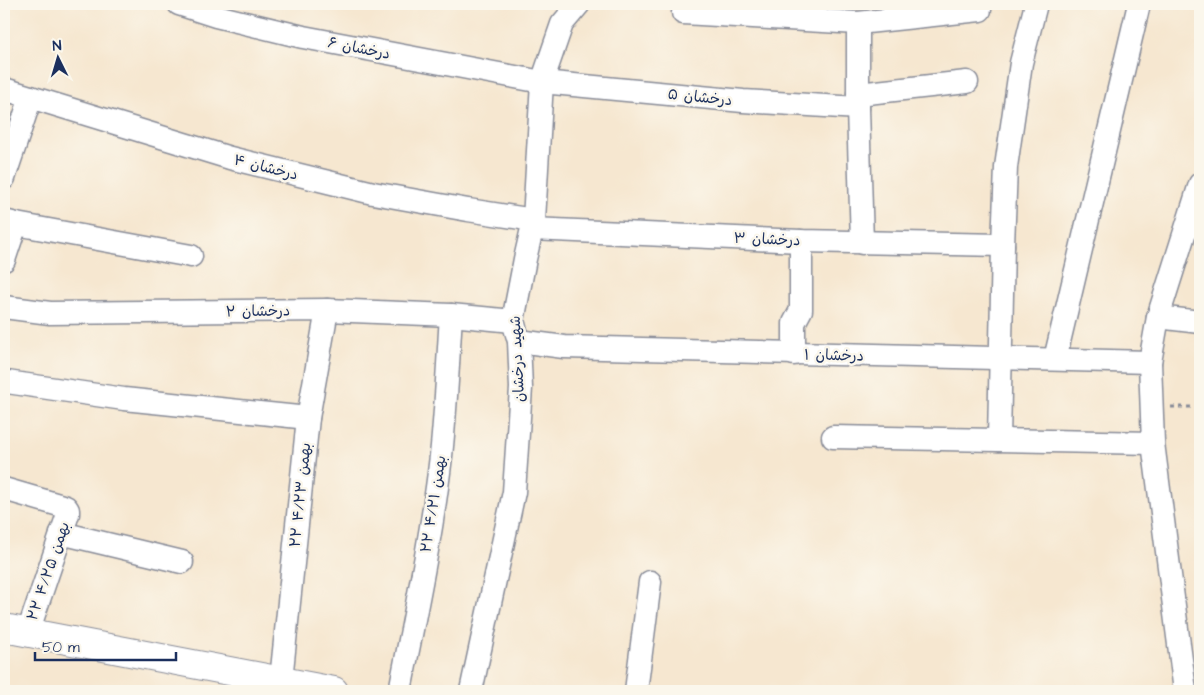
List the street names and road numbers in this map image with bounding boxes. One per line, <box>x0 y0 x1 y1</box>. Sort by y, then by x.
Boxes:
street label: درخشان ۶ <box>326 32 392 65</box>
street label: درخشان ۵ <box>667 84 733 111</box>
street label: درخشان ۴ <box>231 149 300 186</box>
street label: درخشان ۳ <box>733 228 801 251</box>
street label: درخشان ۲ <box>226 300 290 323</box>
street label: شهید درخشان <box>505 315 530 403</box>
street label: درخشان ۱ <box>804 344 864 367</box>
street label: ۲۲ بهمن ۴/۲۳ <box>285 442 316 548</box>
street label: ۲۲ بهمن ۴/۲۱ <box>415 454 452 554</box>
street label: ۲۲ بهمن ۴/۲۵ <box>22 519 75 623</box>

